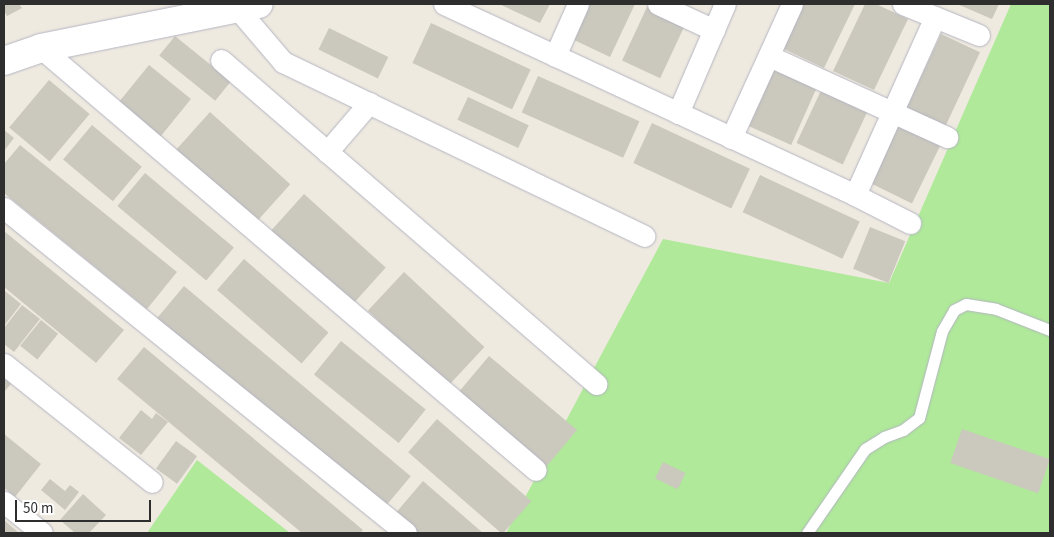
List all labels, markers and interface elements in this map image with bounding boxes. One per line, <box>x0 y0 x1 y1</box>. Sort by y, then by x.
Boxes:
scale bar <box>18 490 154 522</box>
text: 50 m <box>23 498 53 519</box>

